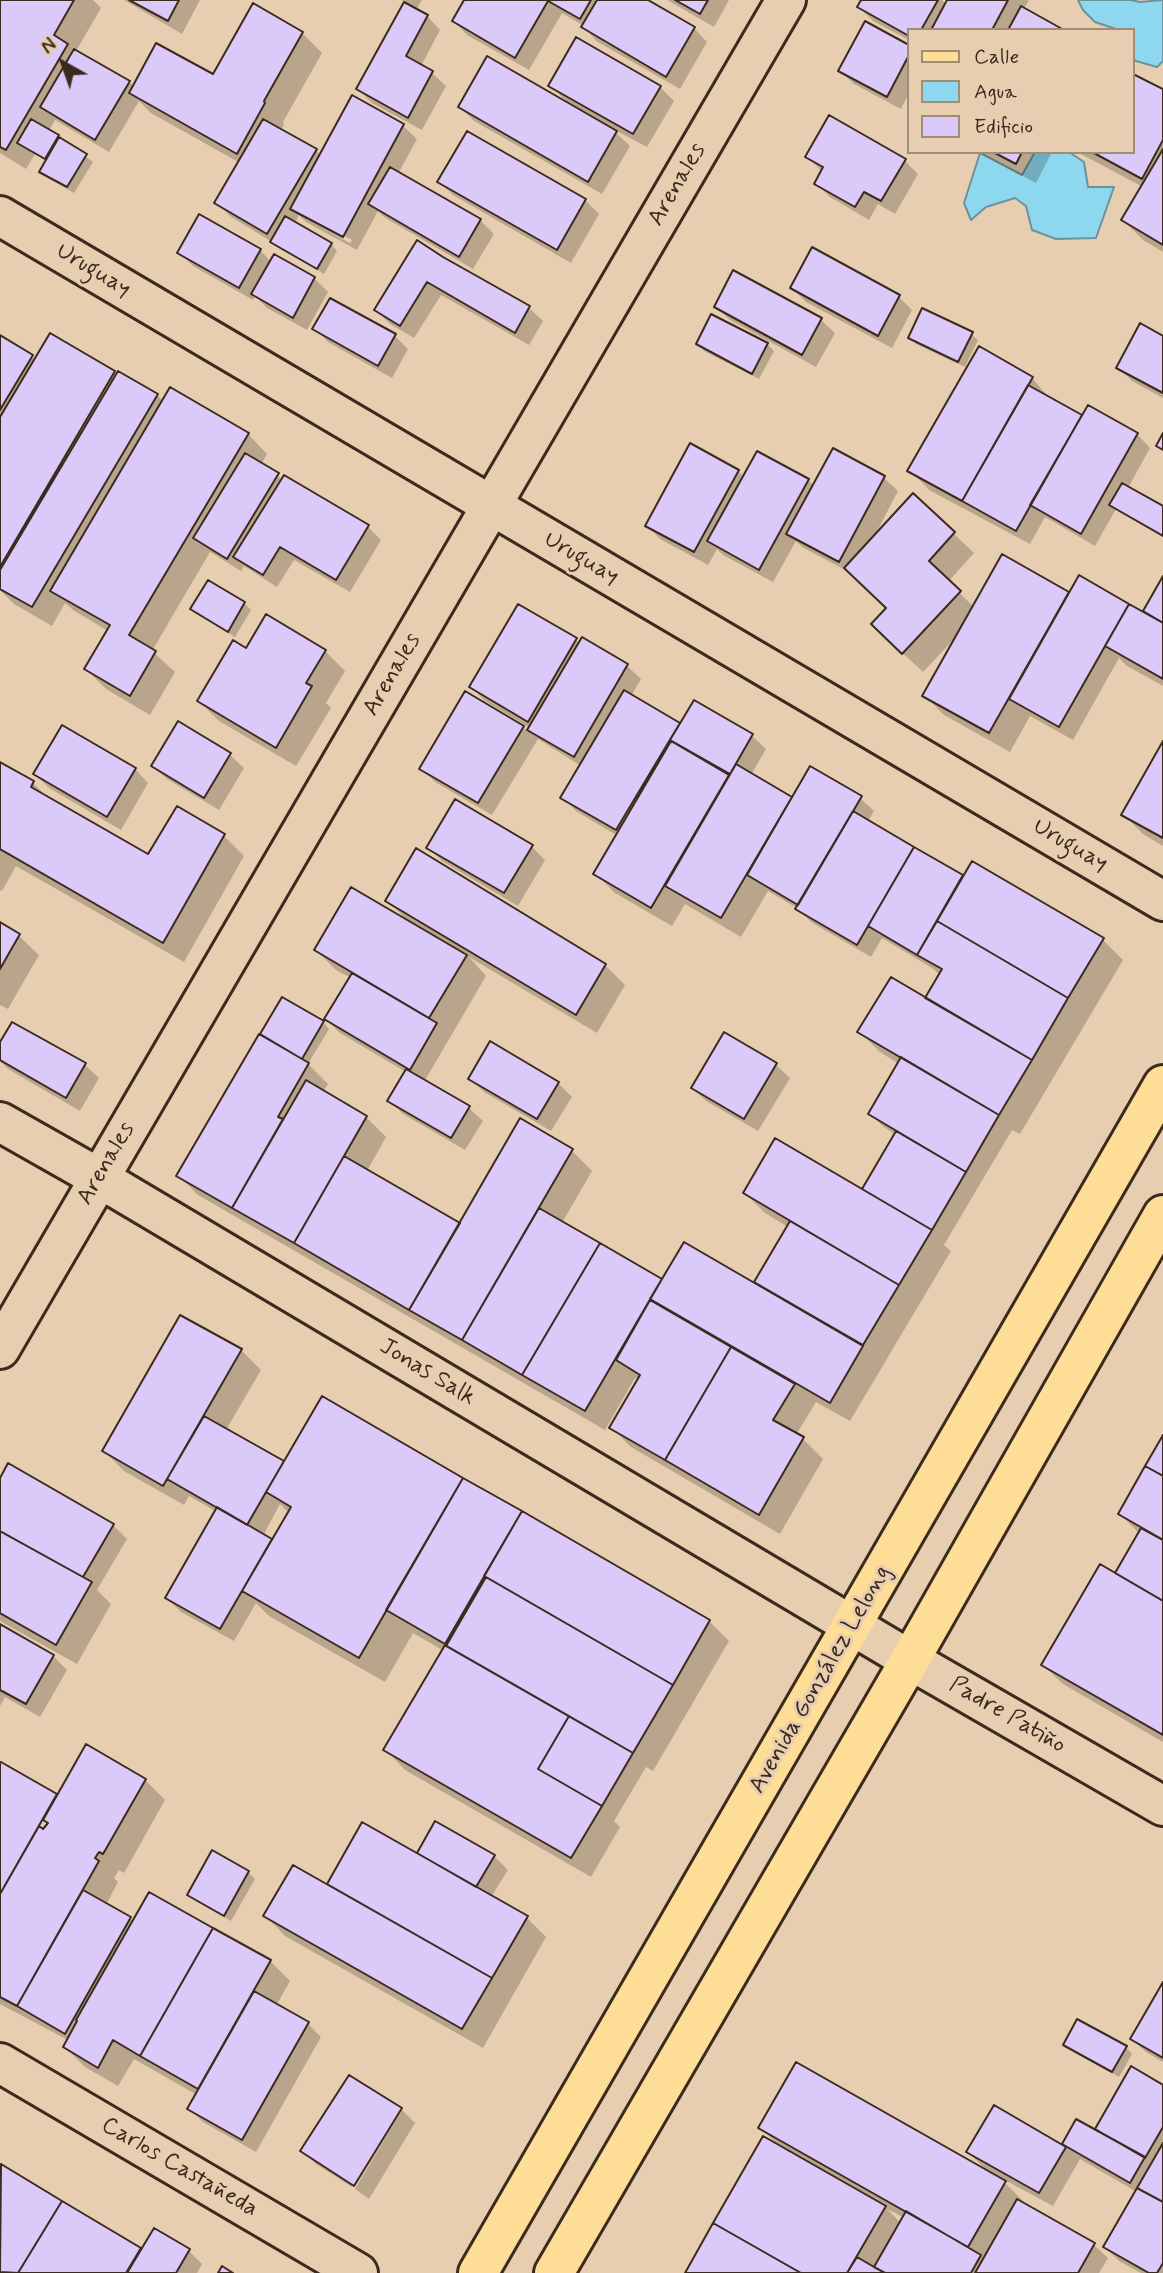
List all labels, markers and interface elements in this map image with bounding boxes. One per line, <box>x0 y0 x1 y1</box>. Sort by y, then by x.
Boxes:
north arrow <box>28 28 98 98</box>
legend <box>908 28 1135 154</box>
text: N <box>36 33 62 60</box>
text: Calle <box>974 43 1019 71</box>
text: Agua <box>974 78 1017 106</box>
text: Edificio <box>974 113 1033 141</box>
street label: Arenales <box>643 138 713 232</box>
street label: Uruguay <box>50 238 136 304</box>
street label: Uruguay <box>538 526 624 592</box>
street label: Arenales <box>358 628 428 722</box>
street label: Uruguay <box>1027 813 1113 879</box>
street label: Arenales <box>72 1117 142 1211</box>
street label: Jonas Salk <box>374 1333 480 1413</box>
street label: Avenida González Lelong <box>744 1561 898 1799</box>
street label: Padre Patiño <box>944 1671 1070 1761</box>
street label: Carlos Castañeda <box>96 2112 262 2224</box>

